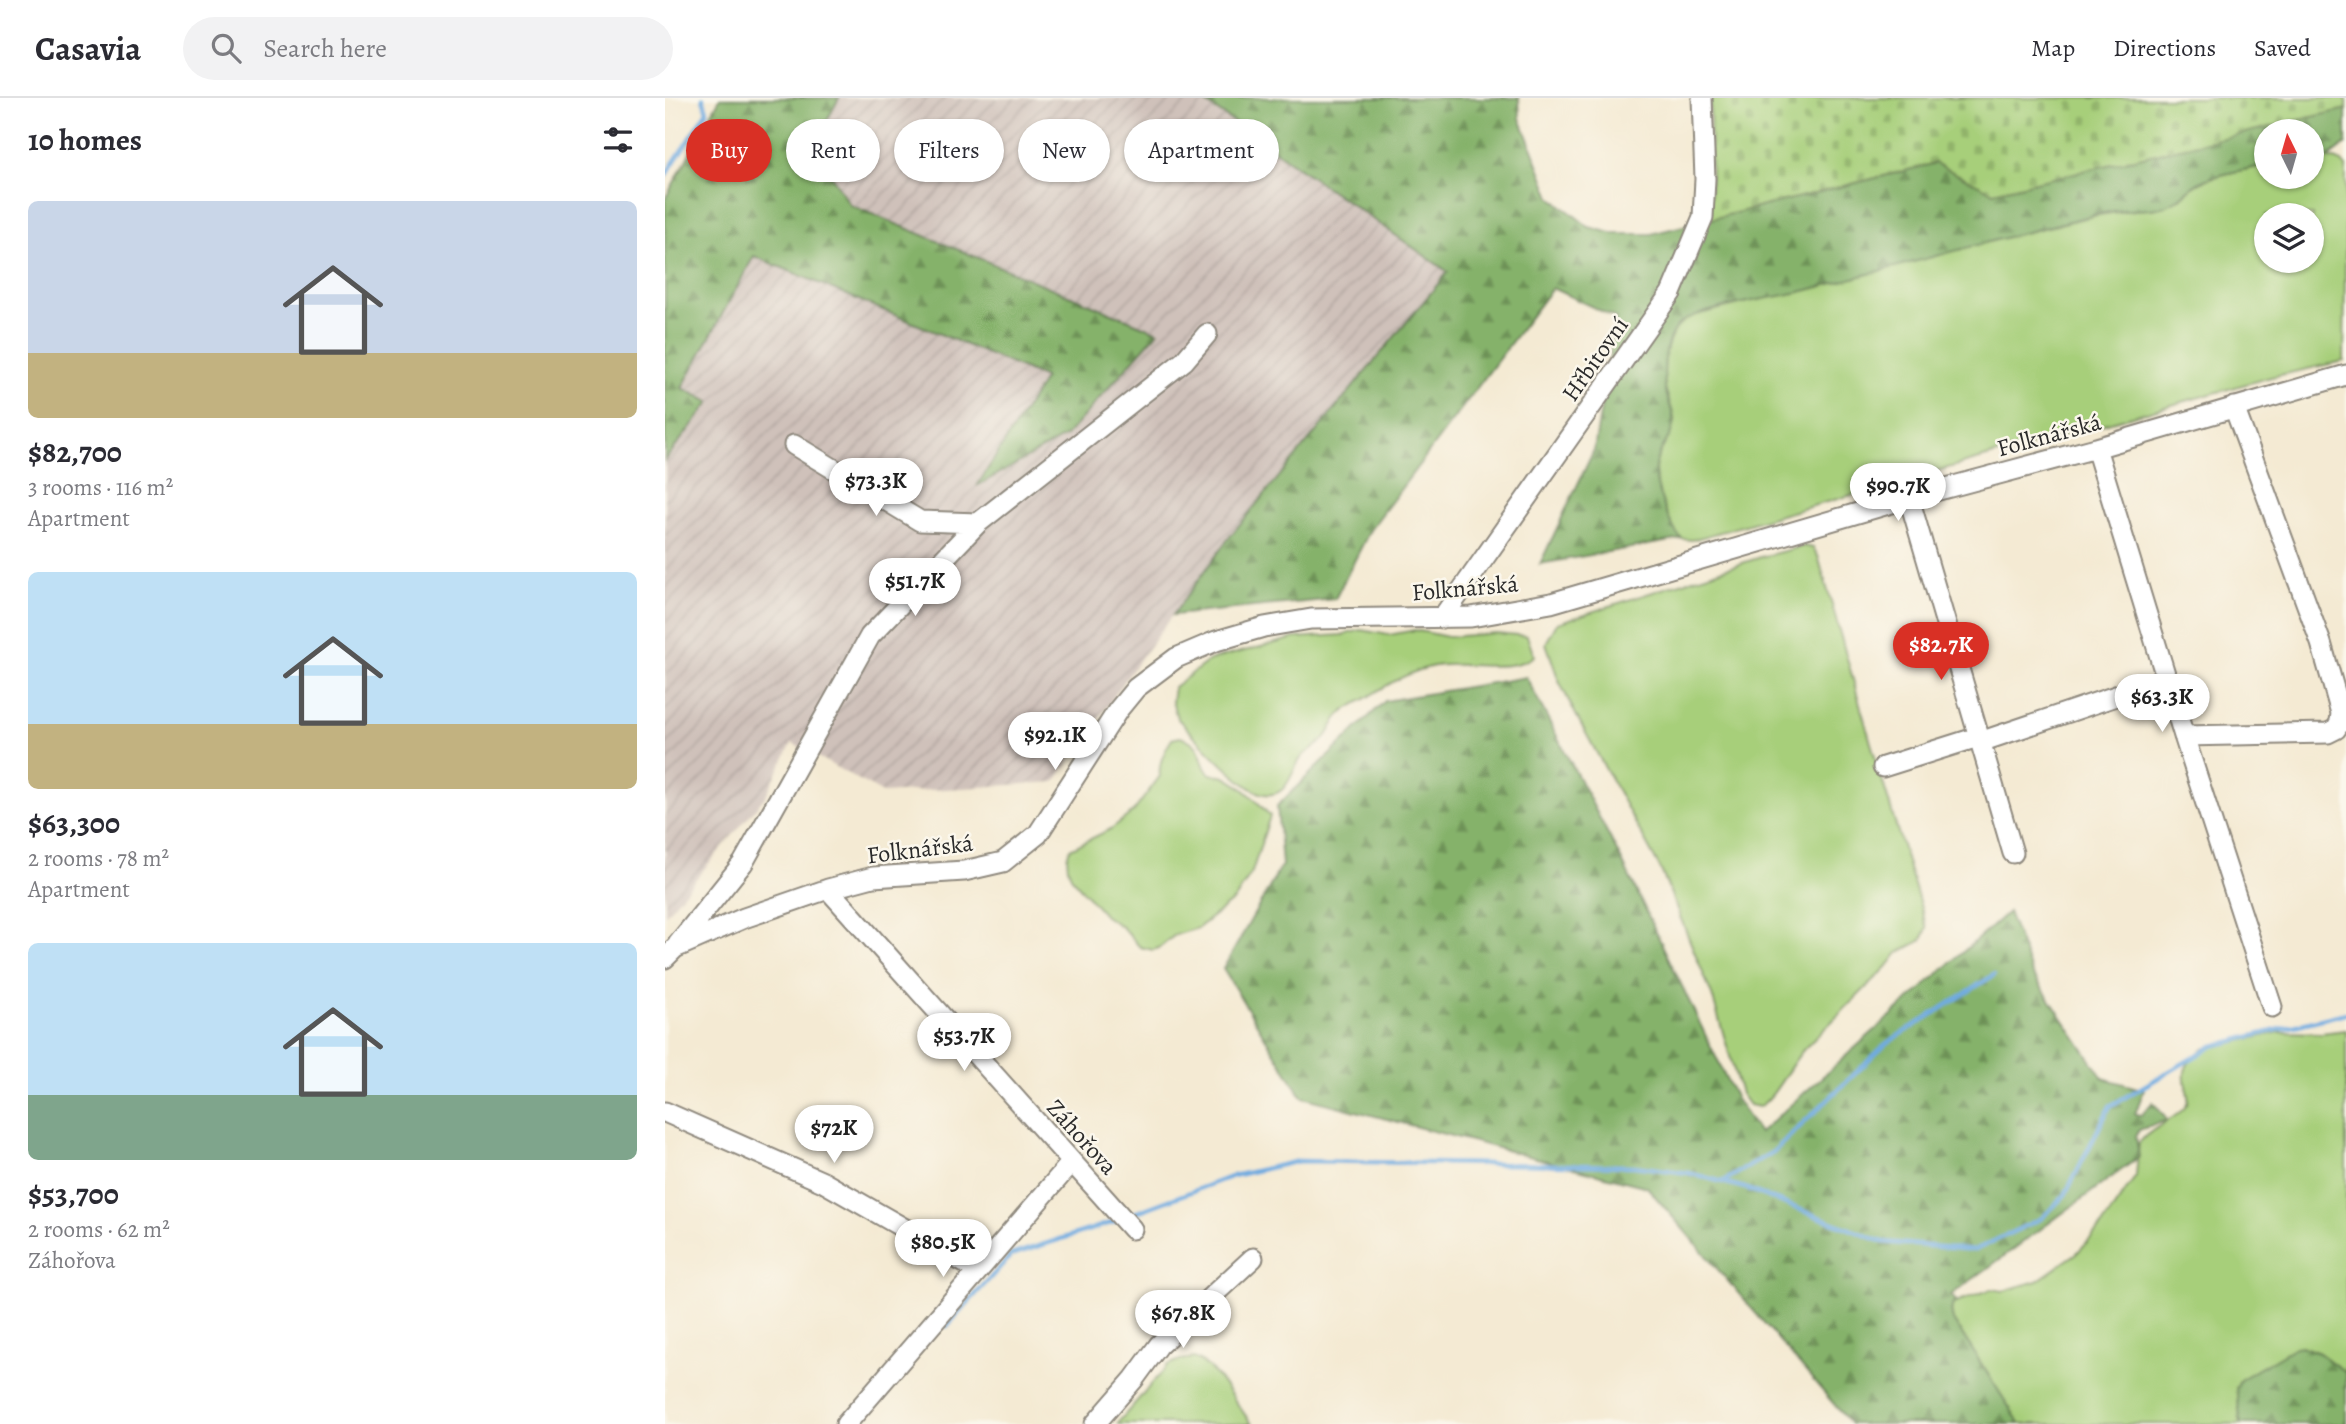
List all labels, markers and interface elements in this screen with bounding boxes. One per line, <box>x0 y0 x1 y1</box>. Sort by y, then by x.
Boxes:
search box <box>183 17 673 80</box>
text: Casavia <box>35 26 141 71</box>
icon: search <box>207 29 245 67</box>
text: Search here <box>263 31 387 66</box>
text: Map <box>2031 32 2075 64</box>
text: Directions <box>2113 32 2216 64</box>
text: Saved <box>2254 32 2311 64</box>
chip: Buy <box>686 119 772 182</box>
chip: Rent <box>786 119 880 182</box>
chip: Filters <box>894 119 1004 182</box>
chip: New <box>1018 119 1110 182</box>
chip: Apartment <box>1124 119 1279 182</box>
north arrow <box>2254 119 2324 189</box>
map controls <box>2254 119 2324 273</box>
text: 10 homes <box>28 120 142 160</box>
icon: filters <box>599 121 637 159</box>
button: layers <box>2254 203 2324 273</box>
icon: home <box>270 247 396 373</box>
street label: Hřbitovní <box>1554 310 1636 408</box>
street label: Folknářská <box>1993 406 2105 464</box>
text: $82,700 <box>28 432 122 472</box>
pin: $73.3K <box>819 458 933 518</box>
pin: $90.7K <box>1841 464 1955 523</box>
text: $73.3K <box>845 465 907 496</box>
text: $90.7K <box>1866 470 1930 501</box>
text: 3 rooms · 116 m² <box>28 472 173 503</box>
text: Apartment <box>28 503 130 534</box>
pin: $51.7K <box>858 559 972 618</box>
text: $51.7K <box>885 565 945 596</box>
street label: Folknářská <box>1410 567 1520 609</box>
icon: home <box>270 618 396 744</box>
pin: $82.7K <box>1884 622 1998 682</box>
text: $82.7K <box>1909 629 1973 660</box>
pin: $63.3K <box>2105 674 2219 734</box>
text: $63.3K <box>2131 681 2193 712</box>
pin: $92.1K <box>998 712 1112 772</box>
text: $92.1K <box>1024 719 1086 750</box>
text: $63,300 <box>28 803 120 843</box>
street label: Folknářská <box>865 827 976 871</box>
text: 2 rooms · 78 m² <box>28 843 169 874</box>
text: Apartment <box>28 874 130 905</box>
icon: home <box>270 989 396 1115</box>
pin: $53.7K <box>907 1014 1021 1073</box>
text: $53.7K <box>933 1020 995 1051</box>
street label: Záhořova <box>1039 1092 1125 1182</box>
pin: $72K <box>793 1105 875 1165</box>
text: $72K <box>811 1112 857 1143</box>
text: $53,700 <box>28 1174 119 1214</box>
text: 2 rooms · 62 m² <box>28 1214 170 1245</box>
pin: $80.5K <box>886 1220 1000 1279</box>
text: $80.5K <box>911 1226 975 1257</box>
text: Záhořova <box>28 1245 116 1276</box>
pin: $67.8K <box>1126 1290 1240 1350</box>
text: $67.8K <box>1151 1297 1215 1328</box>

